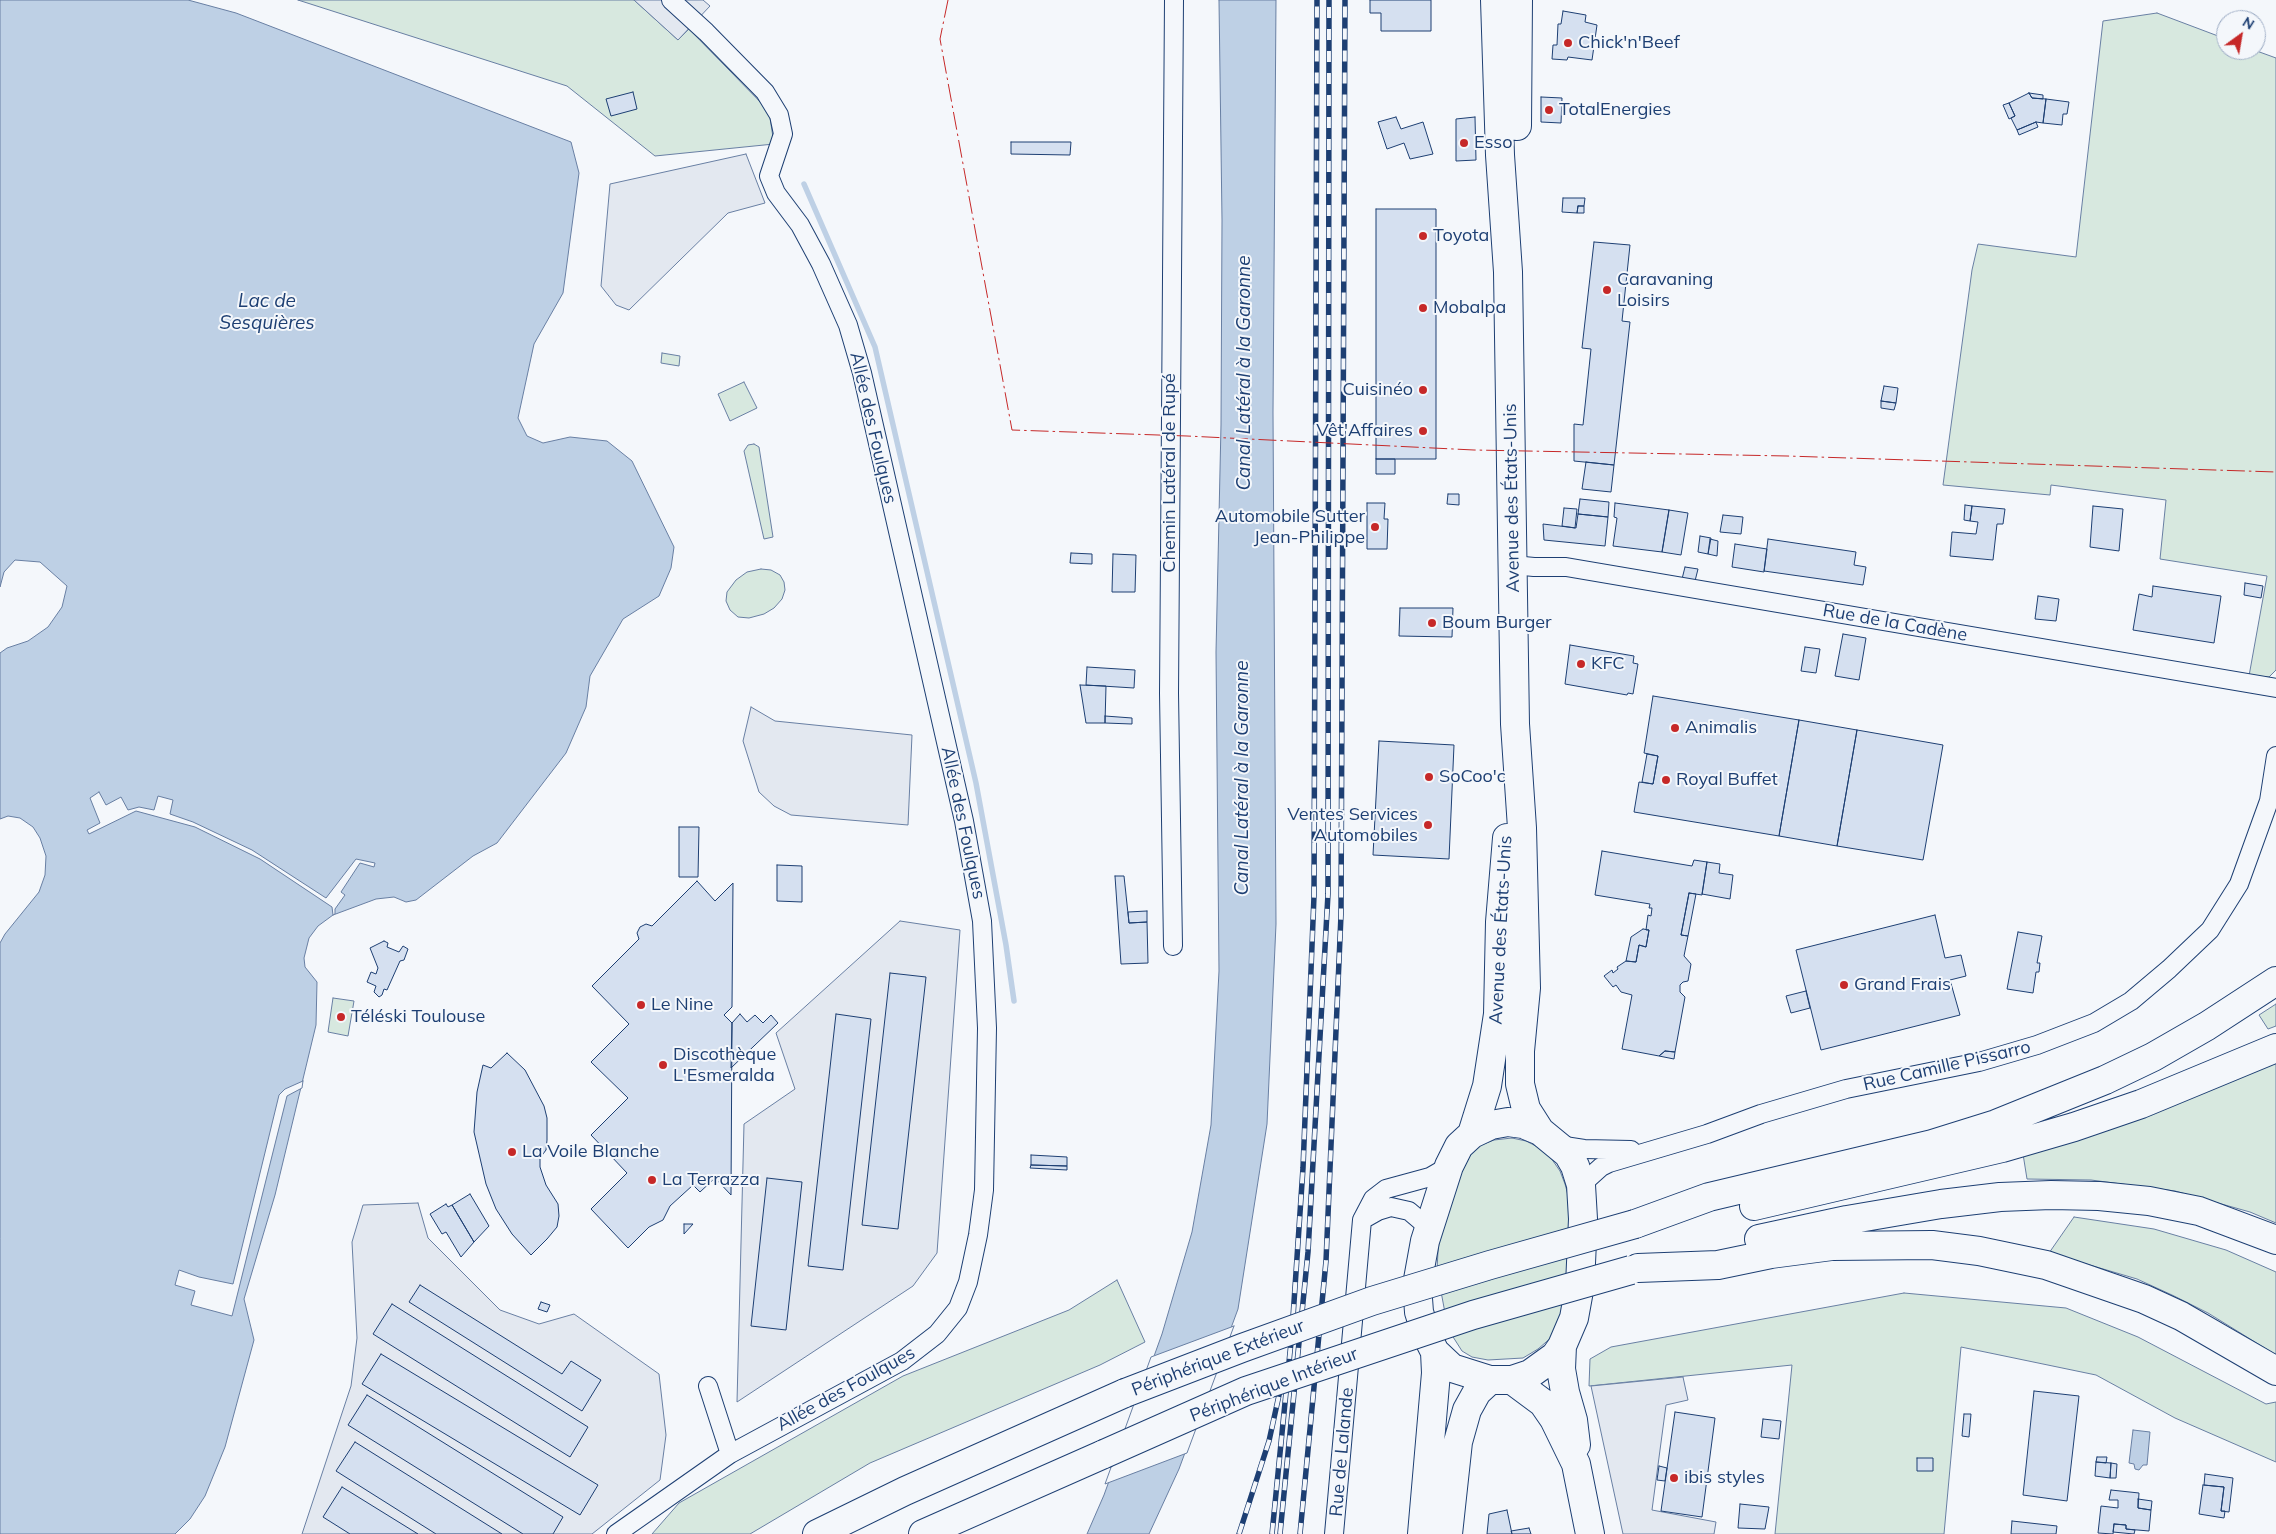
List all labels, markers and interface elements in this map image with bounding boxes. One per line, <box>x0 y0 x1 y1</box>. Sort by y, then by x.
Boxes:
north arrow <box>2216 10 2266 60</box>
text: N <box>2239 13 2258 34</box>
place label: Chick'n'Beef <box>1578 32 1680 54</box>
marker: Chick'n'Beef <box>1562 37 1574 49</box>
place label: TotalEnergies <box>1559 99 1671 121</box>
marker: TotalEnergies <box>1543 104 1555 116</box>
place label: Esso <box>1474 132 1513 154</box>
marker: Esso <box>1458 137 1470 149</box>
place label: Toyota <box>1433 225 1489 247</box>
marker: Toyota <box>1417 230 1429 242</box>
water label: Canal Latéral à la Garonne <box>1233 255 1255 491</box>
place label: Caravaning Loisirs <box>1617 269 1713 312</box>
marker: Caravaning Loisirs <box>1601 284 1613 296</box>
water label: Lac de Sesquières <box>219 290 315 334</box>
place label: Mobalpa <box>1433 297 1506 319</box>
marker: Mobalpa <box>1417 302 1429 314</box>
street label: Allée des Foulques <box>845 350 901 506</box>
street label: Chemin Latéral de Rupé <box>1159 373 1181 573</box>
place label: Cuisinéo <box>1342 379 1413 401</box>
marker: Cuisinéo <box>1417 384 1429 396</box>
street label: Avenue des États-Unis <box>1500 403 1524 593</box>
place label: Vêt'Affaires <box>1316 420 1413 442</box>
marker: Vêt'Affaires <box>1417 425 1429 437</box>
place label: Automobile Sutter Jean-Philippe <box>1215 506 1365 548</box>
marker: Automobile Sutter Jean-Philippe <box>1369 521 1381 533</box>
street label: Rue de la Cadène <box>1821 600 1969 646</box>
place label: Boum Burger <box>1442 612 1552 634</box>
marker: Boum Burger <box>1426 617 1438 629</box>
place label: KFC <box>1591 653 1625 675</box>
marker: KFC <box>1575 658 1587 670</box>
water label: Canal Latéral à la Garonne <box>1231 660 1253 896</box>
place label: Animalis <box>1685 717 1757 739</box>
marker: Animalis <box>1669 722 1681 734</box>
street label: Allée des Foulques <box>936 745 990 901</box>
place label: SoCoo'c <box>1439 766 1506 788</box>
place label: Royal Buffet <box>1676 769 1778 791</box>
marker: SoCoo'c <box>1423 771 1435 783</box>
marker: Royal Buffet <box>1660 774 1672 786</box>
place label: Ventes Services Automobiles <box>1287 804 1418 846</box>
marker: Ventes Services Automobiles <box>1422 819 1434 831</box>
street label: Avenue des États-Unis <box>1485 835 1517 1025</box>
place label: Grand Frais <box>1854 974 1951 996</box>
marker: Grand Frais <box>1838 979 1850 991</box>
place label: Le Nine <box>651 994 713 1016</box>
marker: Le Nine <box>635 999 647 1011</box>
place label: Téléski Toulouse <box>351 1006 485 1028</box>
marker: Téléski Toulouse <box>335 1011 347 1023</box>
street label: Rue Camille Pissarro <box>1861 1036 2033 1096</box>
place label: Discothèque L'Esmeralda <box>673 1044 776 1086</box>
marker: Discothèque L'Esmeralda <box>657 1059 669 1071</box>
place label: La Voile Blanche <box>522 1141 659 1163</box>
marker: La Voile Blanche <box>506 1146 518 1158</box>
place label: La Terrazza <box>662 1169 760 1191</box>
marker: La Terrazza <box>646 1174 658 1186</box>
street label: Périphérique Extérieur <box>1129 1315 1307 1401</box>
street label: Allée des Foulques <box>773 1342 919 1436</box>
street label: Périphérique Intérieur <box>1187 1343 1361 1427</box>
street label: Rue de Lalande <box>1326 1387 1358 1517</box>
place label: ibis styles <box>1684 1467 1765 1489</box>
marker: ibis styles <box>1668 1472 1680 1484</box>

